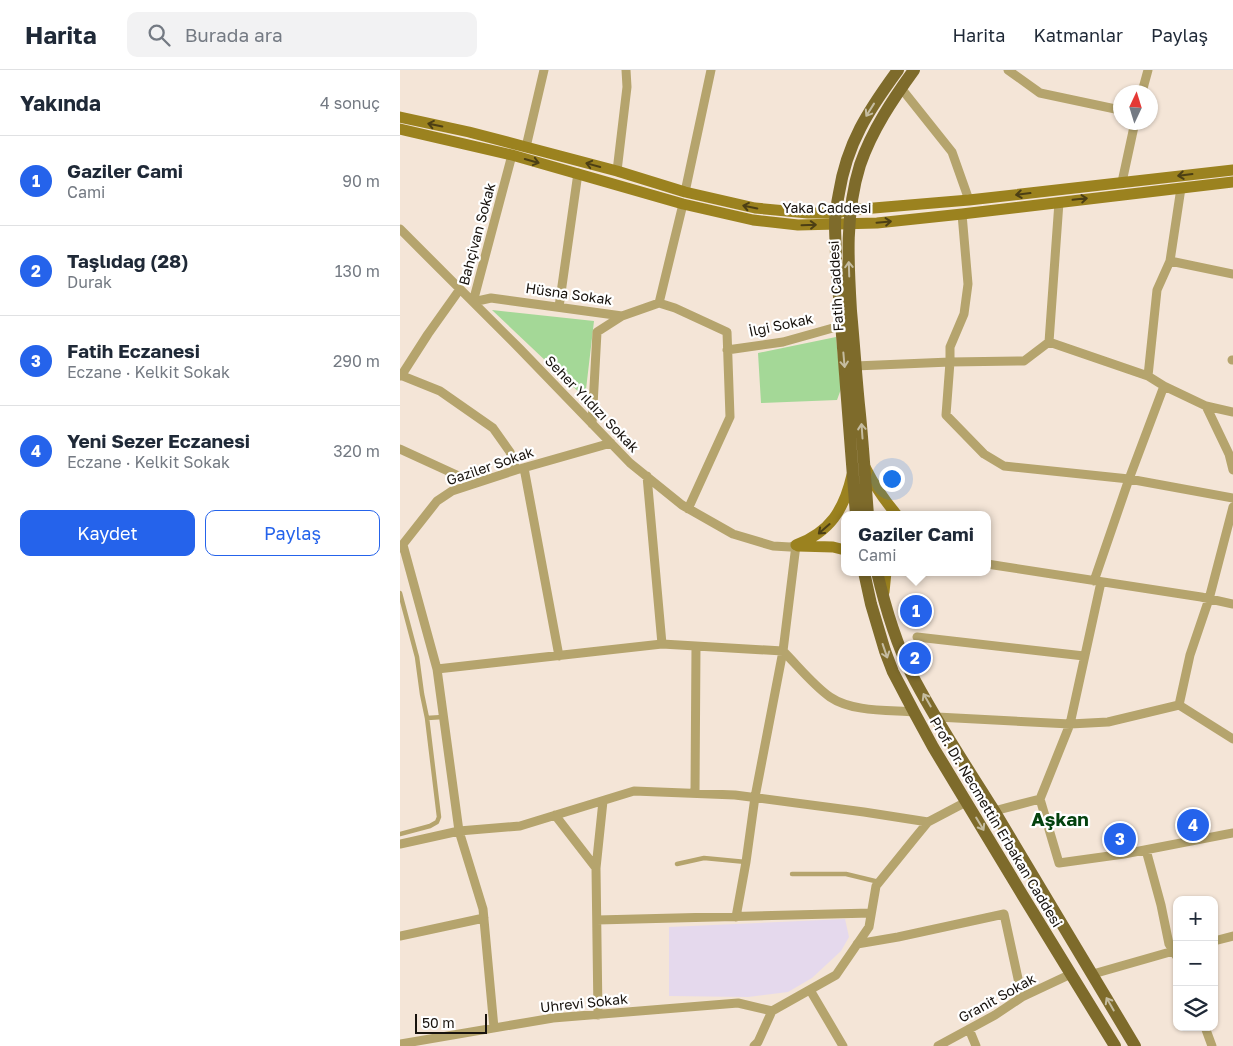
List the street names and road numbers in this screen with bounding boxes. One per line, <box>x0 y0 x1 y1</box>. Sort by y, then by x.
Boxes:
street label: Bahçivan Sokak <box>455 181 498 287</box>
street label: Yaka Caddesi <box>783 199 871 216</box>
street label: Fatih Caddesi <box>825 240 846 332</box>
street label: Hüsna Sokak <box>525 279 614 308</box>
street label: İlgi Sokak <box>747 309 815 340</box>
street label: Seher Yıldızı Sokak <box>542 352 643 455</box>
street label: Gaziler Sokak <box>444 443 536 488</box>
street label: Prof. Dr. Necmettin Erbakan Caddesi <box>927 713 1066 930</box>
street label: Granit Sokak <box>955 969 1038 1026</box>
street label: Uhrevi Sokak <box>539 989 629 1016</box>

